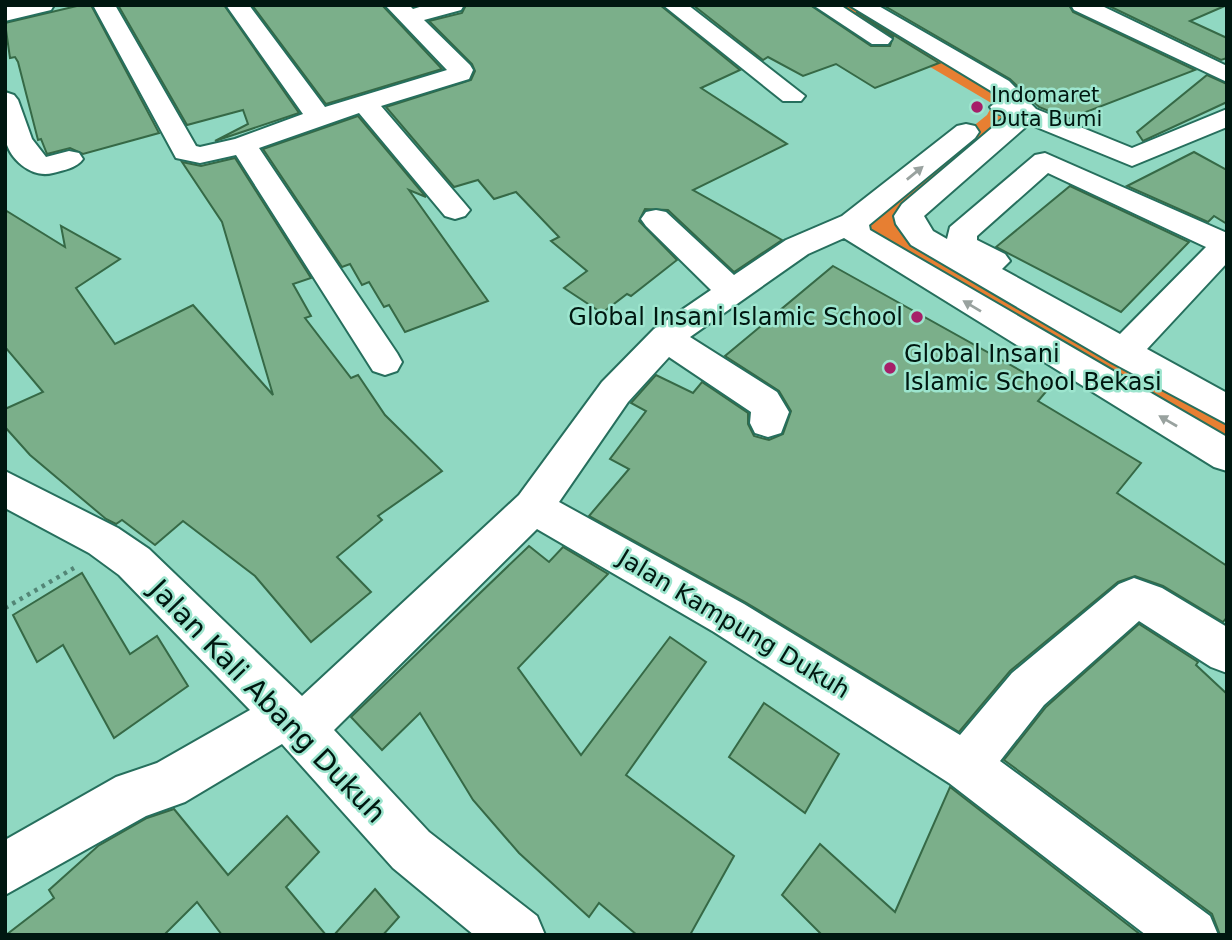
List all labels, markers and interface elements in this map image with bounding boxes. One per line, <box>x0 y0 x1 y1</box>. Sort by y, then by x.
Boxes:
place label: Indomaret Duta Bumi <box>991 83 1102 131</box>
marker: Indomaret Duta Bumi <box>969 99 985 115</box>
one-way arrow <box>905 166 923 181</box>
one-way arrow <box>962 299 981 312</box>
place label: Global Insani Islamic School <box>568 303 903 331</box>
marker: Global Insani Islamic School <box>909 309 925 325</box>
place label: Global Insani Islamic School Bekasi <box>904 340 1162 396</box>
marker: Global Insani Islamic School Bekasi <box>882 360 898 376</box>
one-way arrow <box>1158 415 1178 427</box>
street label: Jalan Kampung Dukuh <box>611 543 855 704</box>
street label: Jalan Kali Abang Dukuh <box>141 571 392 830</box>

